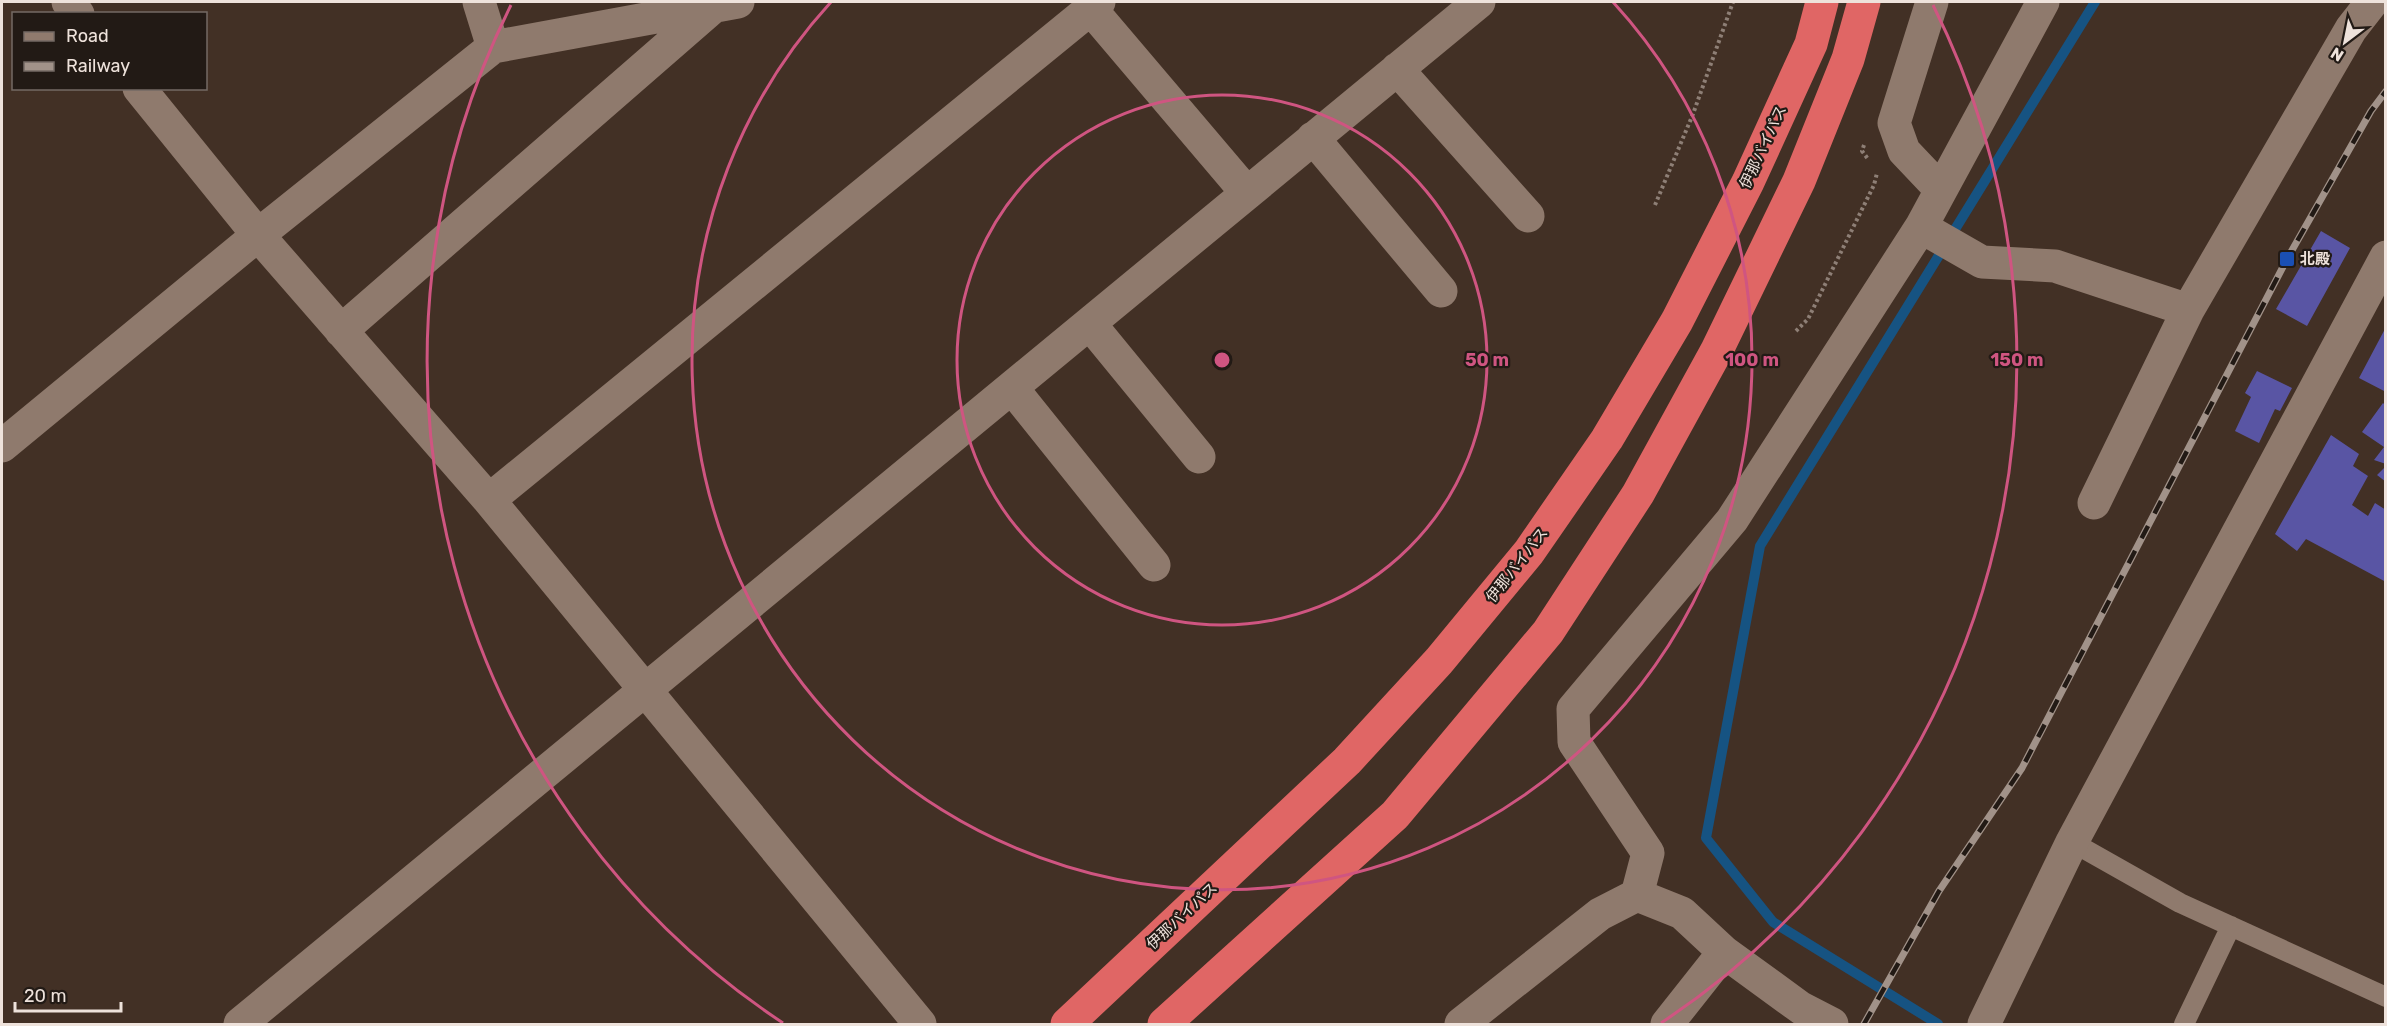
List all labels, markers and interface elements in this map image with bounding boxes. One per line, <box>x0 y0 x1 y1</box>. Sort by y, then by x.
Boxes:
legend <box>12 12 207 90</box>
north arrow <box>2315 12 2375 72</box>
text: Road <box>66 25 109 47</box>
text: N <box>2327 43 2347 65</box>
text: Railway <box>66 55 130 77</box>
street label: 伊那バイパス <box>1736 103 1790 191</box>
marker: 北殿 <box>2278 250 2296 268</box>
place label: 北殿 <box>2300 250 2330 268</box>
text: 50 m <box>1465 349 1509 371</box>
text: 100 m <box>1725 349 1779 371</box>
text: 150 m <box>1990 349 2044 371</box>
centre of rings <box>1212 350 1232 370</box>
street label: 伊那バイパス <box>1482 524 1552 606</box>
street label: 伊那バイパス <box>1143 879 1221 953</box>
scale bar <box>15 975 122 1013</box>
text: 20 m <box>24 985 66 1007</box>

